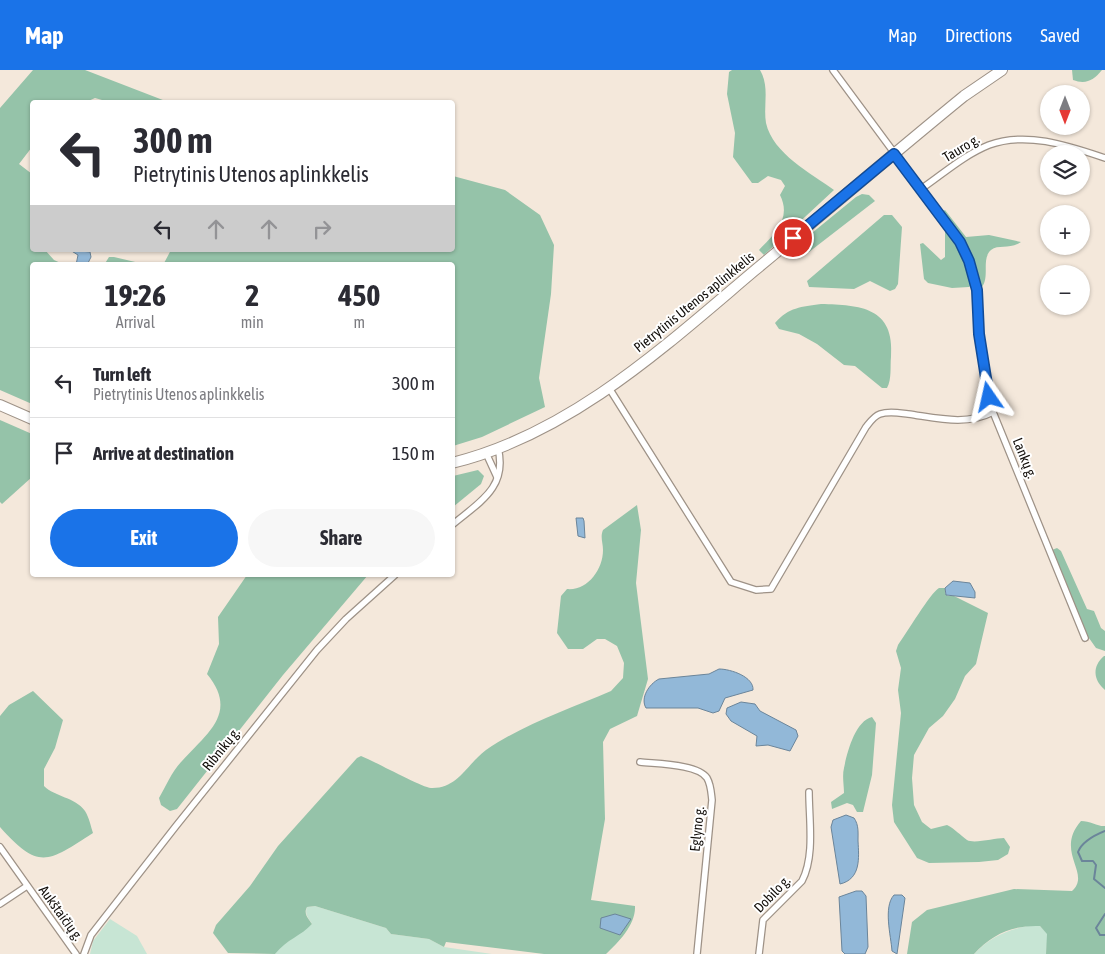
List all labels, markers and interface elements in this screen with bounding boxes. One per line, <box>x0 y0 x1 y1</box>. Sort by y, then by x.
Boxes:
text: Map <box>25 22 64 49</box>
text: Map <box>888 25 917 46</box>
text: Directions <box>945 25 1012 46</box>
text: Saved <box>1040 25 1080 46</box>
north arrow <box>1040 85 1090 135</box>
map controls <box>1040 85 1090 315</box>
icon: left <box>50 120 115 185</box>
text: 300 m <box>133 120 212 160</box>
street label: Tauro g. <box>940 131 982 165</box>
button: layers <box>1040 145 1090 195</box>
text: Pietrytinis Utenos aplinkkelis <box>133 161 369 187</box>
button: + <box>1040 205 1090 255</box>
icon: left <box>149 215 177 243</box>
icon: ahead <box>202 215 230 243</box>
icon: ahead <box>255 215 283 243</box>
icon: right <box>308 215 336 243</box>
pin <box>772 217 814 259</box>
icon: arrive <box>779 224 807 252</box>
street label: Pietrytinis Utenos aplinkkelis <box>631 249 757 355</box>
button: − <box>1040 265 1090 315</box>
text: 19:26 <box>104 278 166 312</box>
text: 2 <box>245 278 259 312</box>
text: 450 <box>338 278 380 312</box>
text: Arrival <box>116 313 155 331</box>
text: min <box>241 313 264 331</box>
text: m <box>354 313 365 331</box>
text: Turn left <box>93 363 151 385</box>
icon: left <box>50 369 78 397</box>
position arrow <box>962 370 1014 422</box>
text: 300 m <box>392 372 435 394</box>
text: Pietrytinis Utenos aplinkkelis <box>93 385 265 403</box>
street label: Lankų g. <box>1010 435 1040 481</box>
icon: arrive <box>50 439 78 467</box>
text: Arrive at destination <box>93 442 234 464</box>
text: 150 m <box>392 442 435 464</box>
button: Exit <box>50 509 238 567</box>
button: Share <box>248 509 435 567</box>
street label: Ribnikų g. <box>199 724 243 774</box>
street label: Eglyno g. <box>687 806 707 852</box>
street label: Dobilo g. <box>751 872 793 916</box>
street label: Aukštaičių g. <box>36 882 86 944</box>

